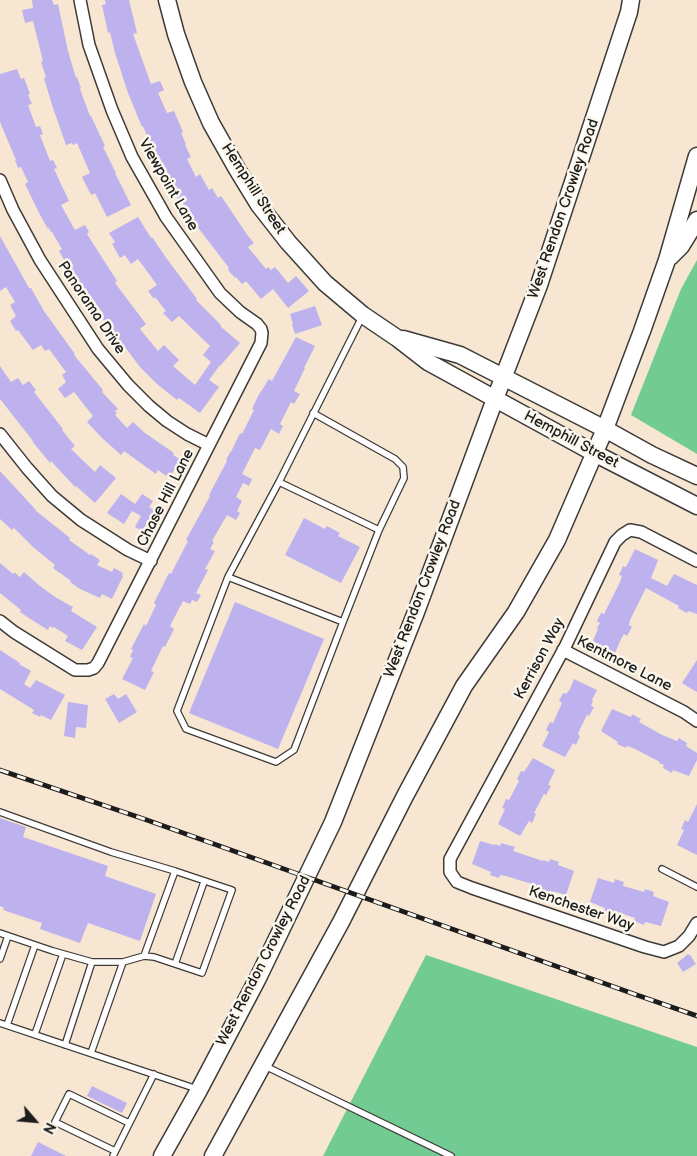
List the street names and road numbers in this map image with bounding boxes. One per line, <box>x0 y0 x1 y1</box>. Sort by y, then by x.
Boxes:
street label: West Rendon Crowley Road <box>525 117 603 301</box>
street label: Viewpoint Lane <box>134 136 202 234</box>
street label: Hemphill Street <box>217 140 289 238</box>
street label: Panorama Drive <box>53 258 129 358</box>
street label: Hemphill Street <box>521 407 621 473</box>
street label: Chase Hill Lane <box>134 446 198 550</box>
street label: West Rendon Crowley Road <box>381 498 465 680</box>
street label: Kerrison Way <box>511 615 569 703</box>
street label: Kentmore Lane <box>573 632 675 696</box>
street label: West Rendon Crowley Road <box>213 873 315 1049</box>
street label: Kenchester Way <box>526 883 636 935</box>

